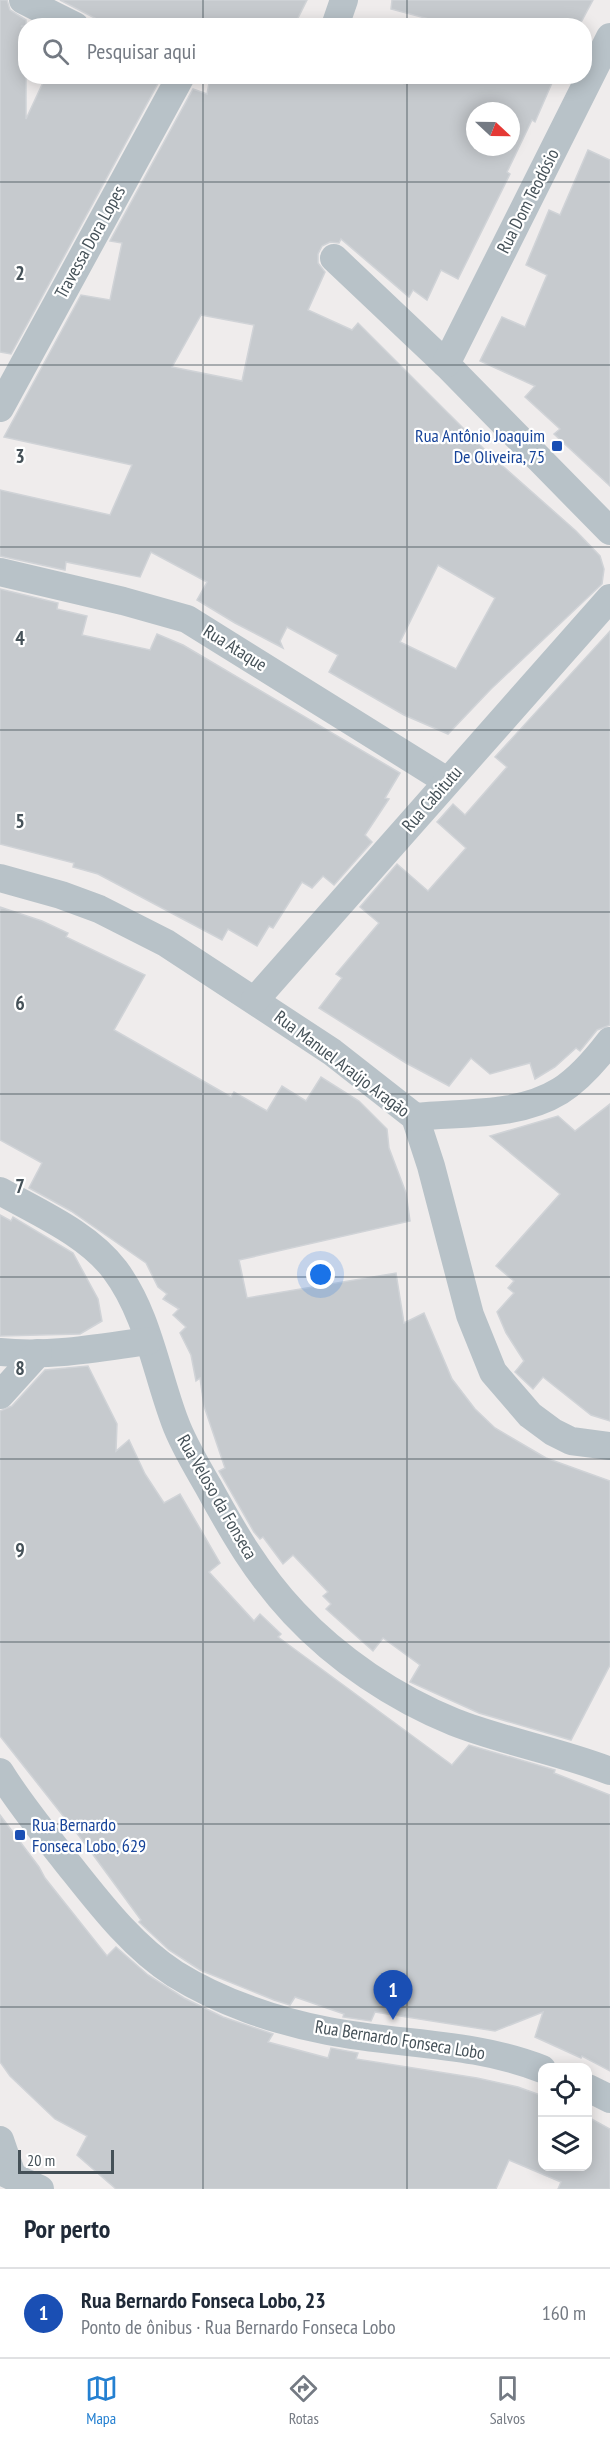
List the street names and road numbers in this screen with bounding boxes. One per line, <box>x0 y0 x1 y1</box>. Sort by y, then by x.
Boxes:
street label: Rua Dom Teodósio <box>491 144 564 257</box>
street label: Travessa Dora Lopes <box>49 181 130 302</box>
street label: Rua Ataque <box>199 619 271 676</box>
street label: Rua Cabitutu <box>397 761 467 836</box>
street label: Rua Manuel Araújo Aragão <box>270 1005 415 1122</box>
street label: Rua Veloso da Fonseca <box>172 1430 263 1563</box>
street label: Rua Bernardo Fonseca Lobo <box>313 2015 487 2064</box>

